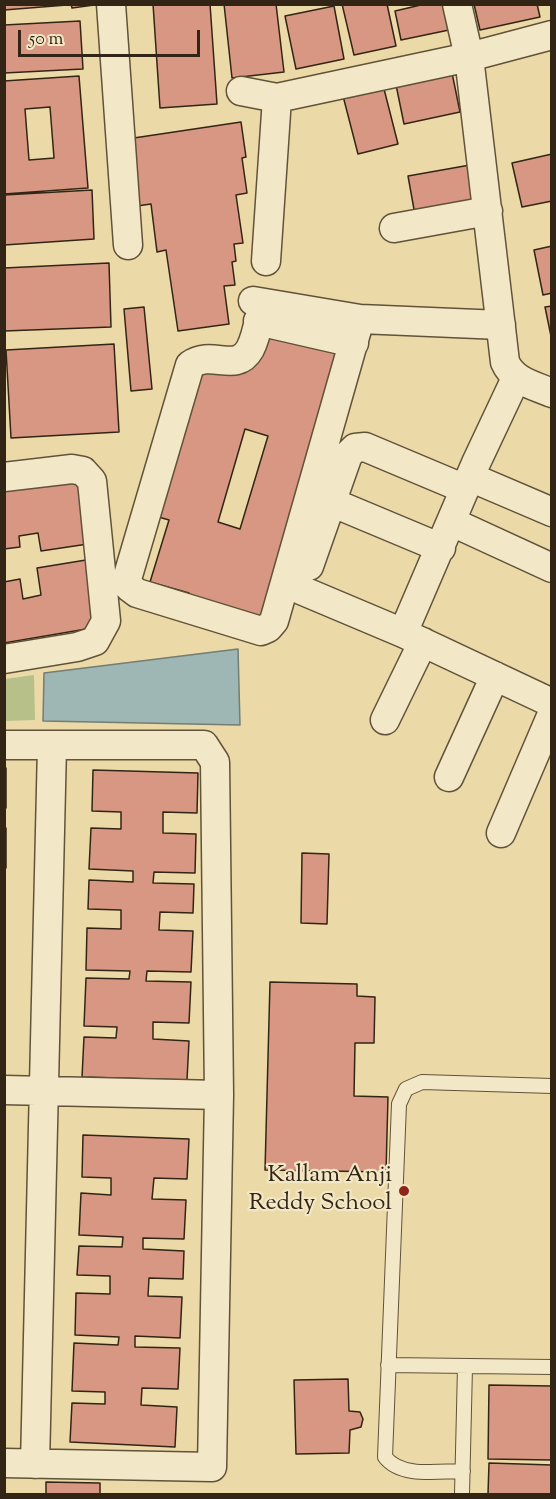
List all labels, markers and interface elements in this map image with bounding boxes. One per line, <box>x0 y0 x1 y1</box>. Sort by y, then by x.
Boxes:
scale bar <box>21 18 202 56</box>
text: 50 m <box>29 27 63 53</box>
place label: Kallam Anji Reddy School <box>249 1163 392 1219</box>
marker: Kallam Anji Reddy School <box>397 1184 411 1198</box>

